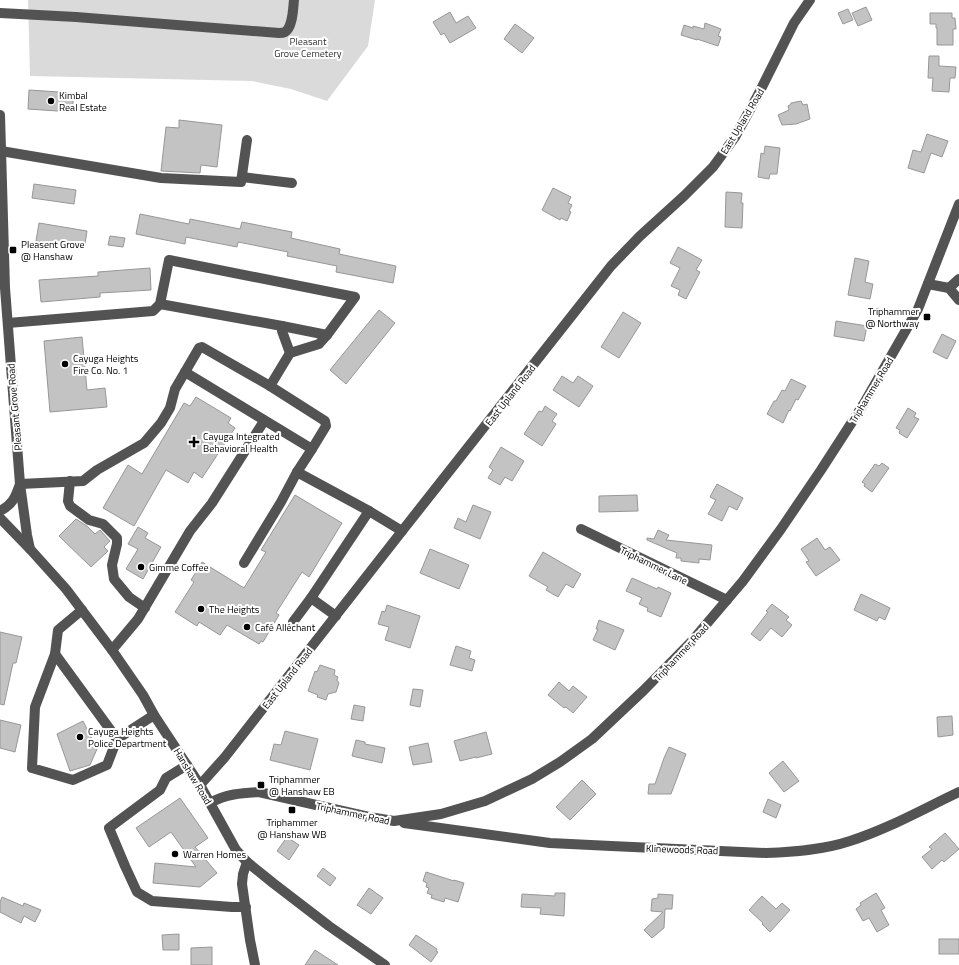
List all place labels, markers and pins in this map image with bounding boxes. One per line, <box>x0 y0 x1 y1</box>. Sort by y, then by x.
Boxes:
place label: Kimbal Real Estate <box>59 88 107 115</box>
marker: Kimbal Real Estate <box>46 96 56 106</box>
place label: Pleasent Grove @ Hanshaw <box>21 237 85 264</box>
marker: Pleasent Grove @ Hanshaw <box>8 245 18 255</box>
place label: Triphammer @ Northway <box>865 304 920 331</box>
marker: Triphammer @ Northway <box>922 312 932 322</box>
place label: Cayuga Heights Fire Co. No. 1 <box>73 351 139 378</box>
marker: Cayuga Heights Fire Co. No. 1 <box>60 359 70 369</box>
place label: Cayuga Integrated Behavioral Health <box>203 429 280 456</box>
marker: Cayuga Integrated Behavioral Health <box>188 436 200 448</box>
place label: Gimme Coffee <box>149 560 209 575</box>
marker: Gimme Coffee <box>136 562 146 572</box>
place label: The Heights <box>209 602 260 617</box>
marker: The Heights <box>196 604 206 614</box>
place label: Café Alléchant <box>255 620 316 635</box>
marker: Café Alléchant <box>242 622 252 632</box>
place label: Cayuga Heights Police Department <box>88 724 167 751</box>
marker: Cayuga Heights Police Department <box>75 732 85 742</box>
place label: Triphammer @ Hanshaw EB <box>269 772 335 799</box>
marker: Triphammer @ Hanshaw EB <box>256 780 266 790</box>
marker: Triphammer @ Hanshaw WB <box>287 805 297 815</box>
place label: Triphammer @ Hanshaw WB <box>258 815 326 842</box>
place label: Warren Homes <box>183 847 247 862</box>
marker: Warren Homes <box>170 849 180 859</box>

